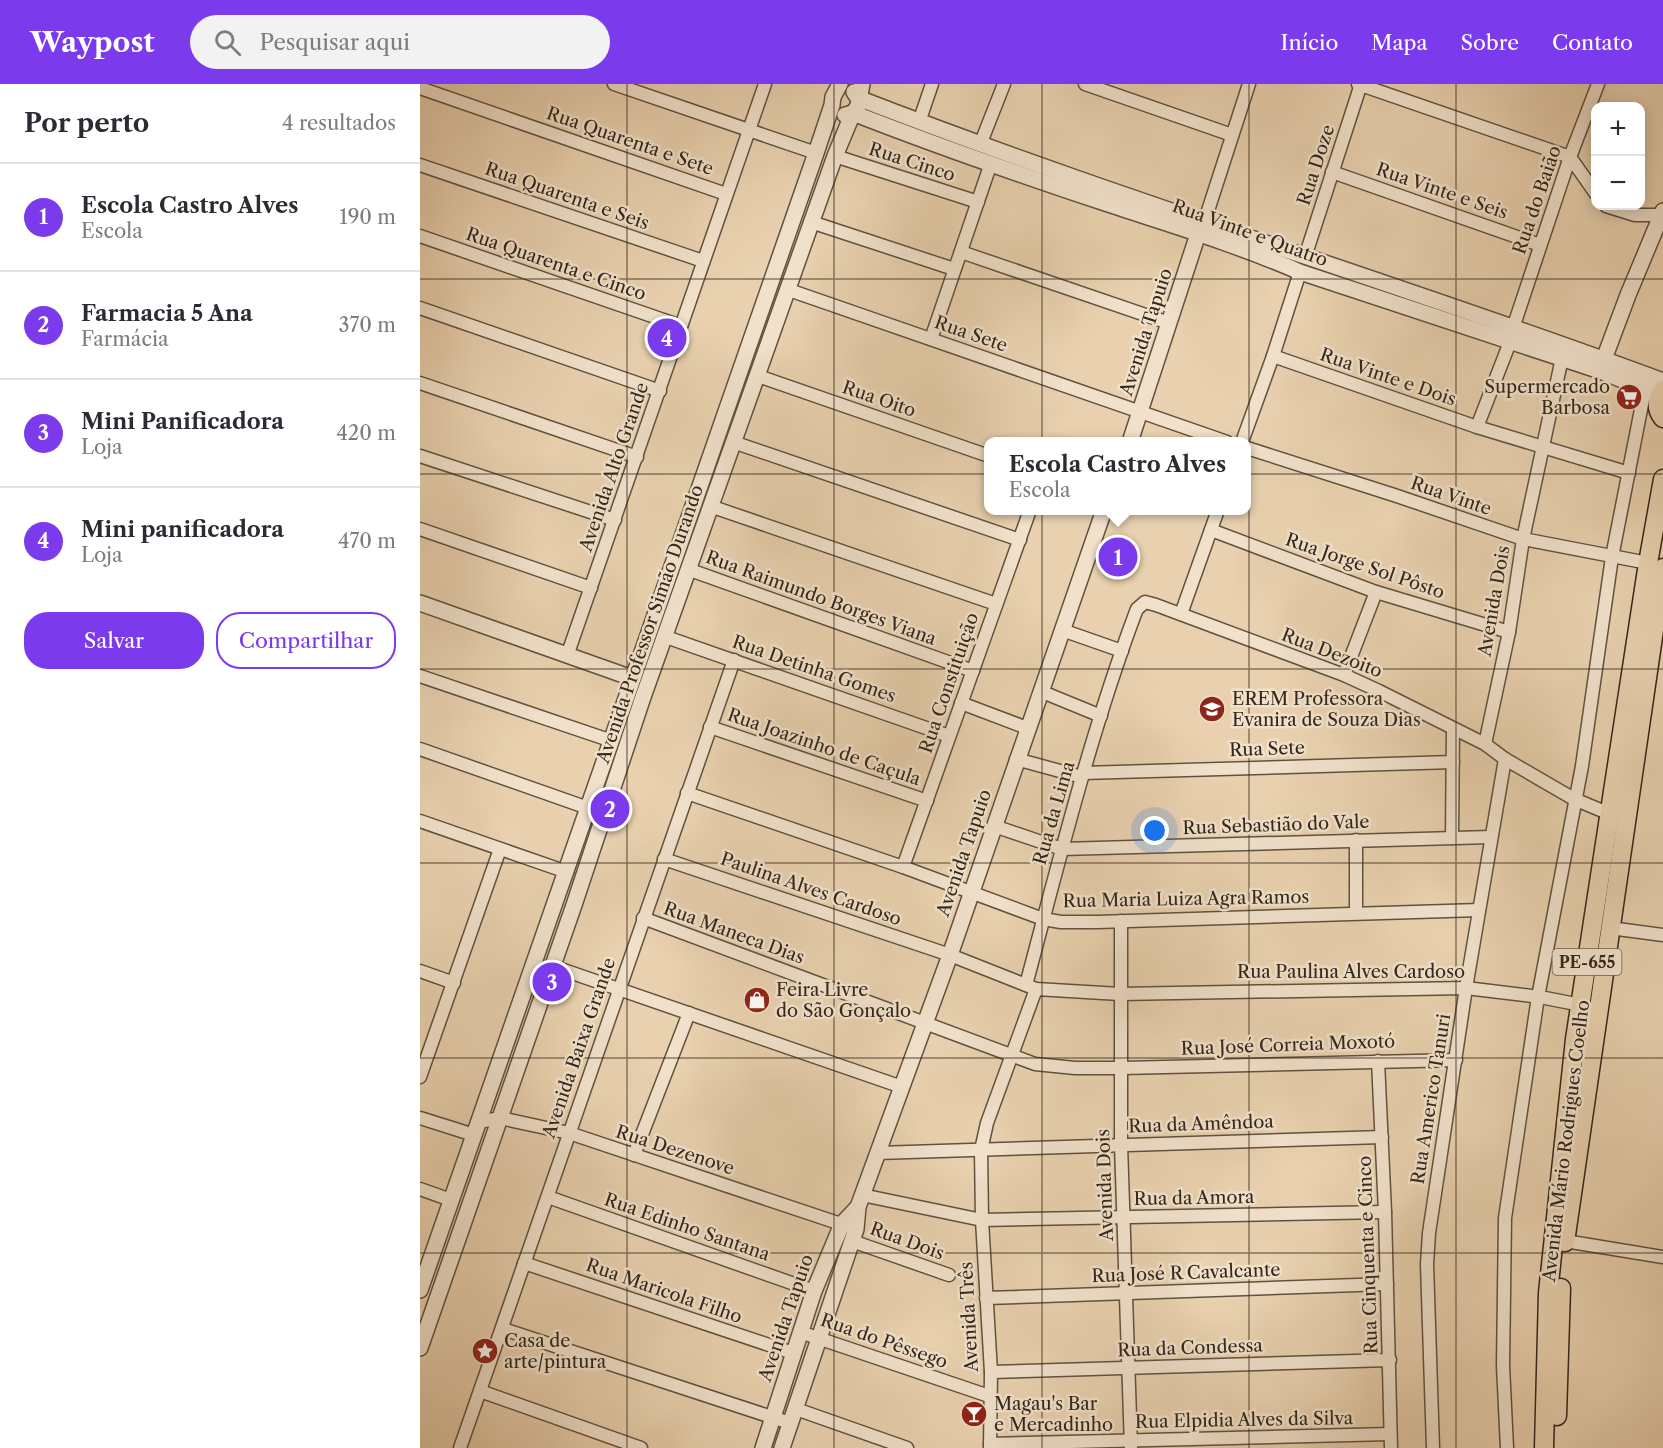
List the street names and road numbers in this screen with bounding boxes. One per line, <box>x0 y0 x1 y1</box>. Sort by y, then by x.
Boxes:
street label: Rua Quarenta e Sete <box>544 102 716 180</box>
street label: Rua Doze <box>1293 122 1339 208</box>
street label: Rua Cinco <box>866 138 958 186</box>
street label: Rua do Baião <box>1508 143 1566 257</box>
street label: Rua Quarenta e Seis <box>482 158 652 234</box>
street label: Rua Vinte e Seis <box>1373 158 1511 224</box>
street label: Rua Vinte e Quatro <box>1169 195 1331 271</box>
street label: Rua Quarenta e Cinco <box>463 223 649 305</box>
street label: Avenida Tapuio <box>1115 265 1177 400</box>
street label: Rua Sete <box>932 311 1010 357</box>
street label: Rua Vinte e Dois <box>1317 343 1459 411</box>
street label: Rua Oito <box>839 376 919 422</box>
street label: Avenida Alto Grande <box>574 380 653 555</box>
street label: Rua Vinte <box>1408 472 1494 520</box>
street label: Avenida Professor Simão Durando <box>592 482 708 767</box>
street label: Rua Jorge Sol Pôsto <box>1283 528 1447 604</box>
street label: Avenida Dois <box>1473 544 1515 659</box>
street label: Rua Raimundo Borges Viana <box>703 546 940 650</box>
street label: Rua Constituição <box>915 610 983 756</box>
street label: Rua Dezoito <box>1278 624 1386 682</box>
street label: Rua Detinha Gomes <box>729 631 899 707</box>
street label: Rua Joazinho de Caçula <box>725 704 924 791</box>
street label: Rua Sete <box>1229 737 1305 761</box>
street label: Rua da Lima <box>1029 758 1079 867</box>
street label: Avenida Tapuio <box>932 787 996 920</box>
street label: Rua Sebastião do Vale <box>1182 811 1370 839</box>
street label: Paulina Alves Cardoso <box>718 848 904 930</box>
street label: Rua Maria Luiza Agra Ramos <box>1063 886 1309 912</box>
street label: Rua Maneca Dias <box>661 897 807 969</box>
road number: PE-655 <box>1552 949 1622 975</box>
street label: Avenida Baixa Grande <box>537 955 620 1142</box>
street label: Rua Paulina Alves Cardoso <box>1237 961 1465 983</box>
street label: Avenida Mário Rodrigues Coelho <box>1538 999 1594 1284</box>
street label: Rua Americo Tanuri <box>1407 1012 1455 1186</box>
street label: Rua José Correia Moxotó <box>1180 1030 1396 1060</box>
street label: Rua da Amêndoa <box>1128 1110 1275 1138</box>
street label: Rua Dezenove <box>613 1120 737 1180</box>
street label: Avenida Dois <box>1092 1129 1118 1242</box>
street label: Rua Cinquenta e Cinco <box>1354 1155 1382 1355</box>
street label: Rua da Amora <box>1133 1186 1255 1210</box>
street label: Rua Edinho Santana <box>601 1188 773 1266</box>
street label: Rua Dois <box>867 1217 947 1265</box>
street label: Avenida Tapuio <box>754 1252 818 1385</box>
street label: Rua Maricola Filho <box>583 1254 745 1328</box>
street label: Rua José R Cavalcante <box>1091 1259 1281 1287</box>
street label: Avenida Três <box>955 1261 983 1374</box>
street label: Rua do Pêssego <box>818 1309 950 1373</box>
street label: Rua da Condessa <box>1117 1334 1264 1362</box>
street label: Rua Elpidia Alves da Silva <box>1135 1407 1354 1433</box>

